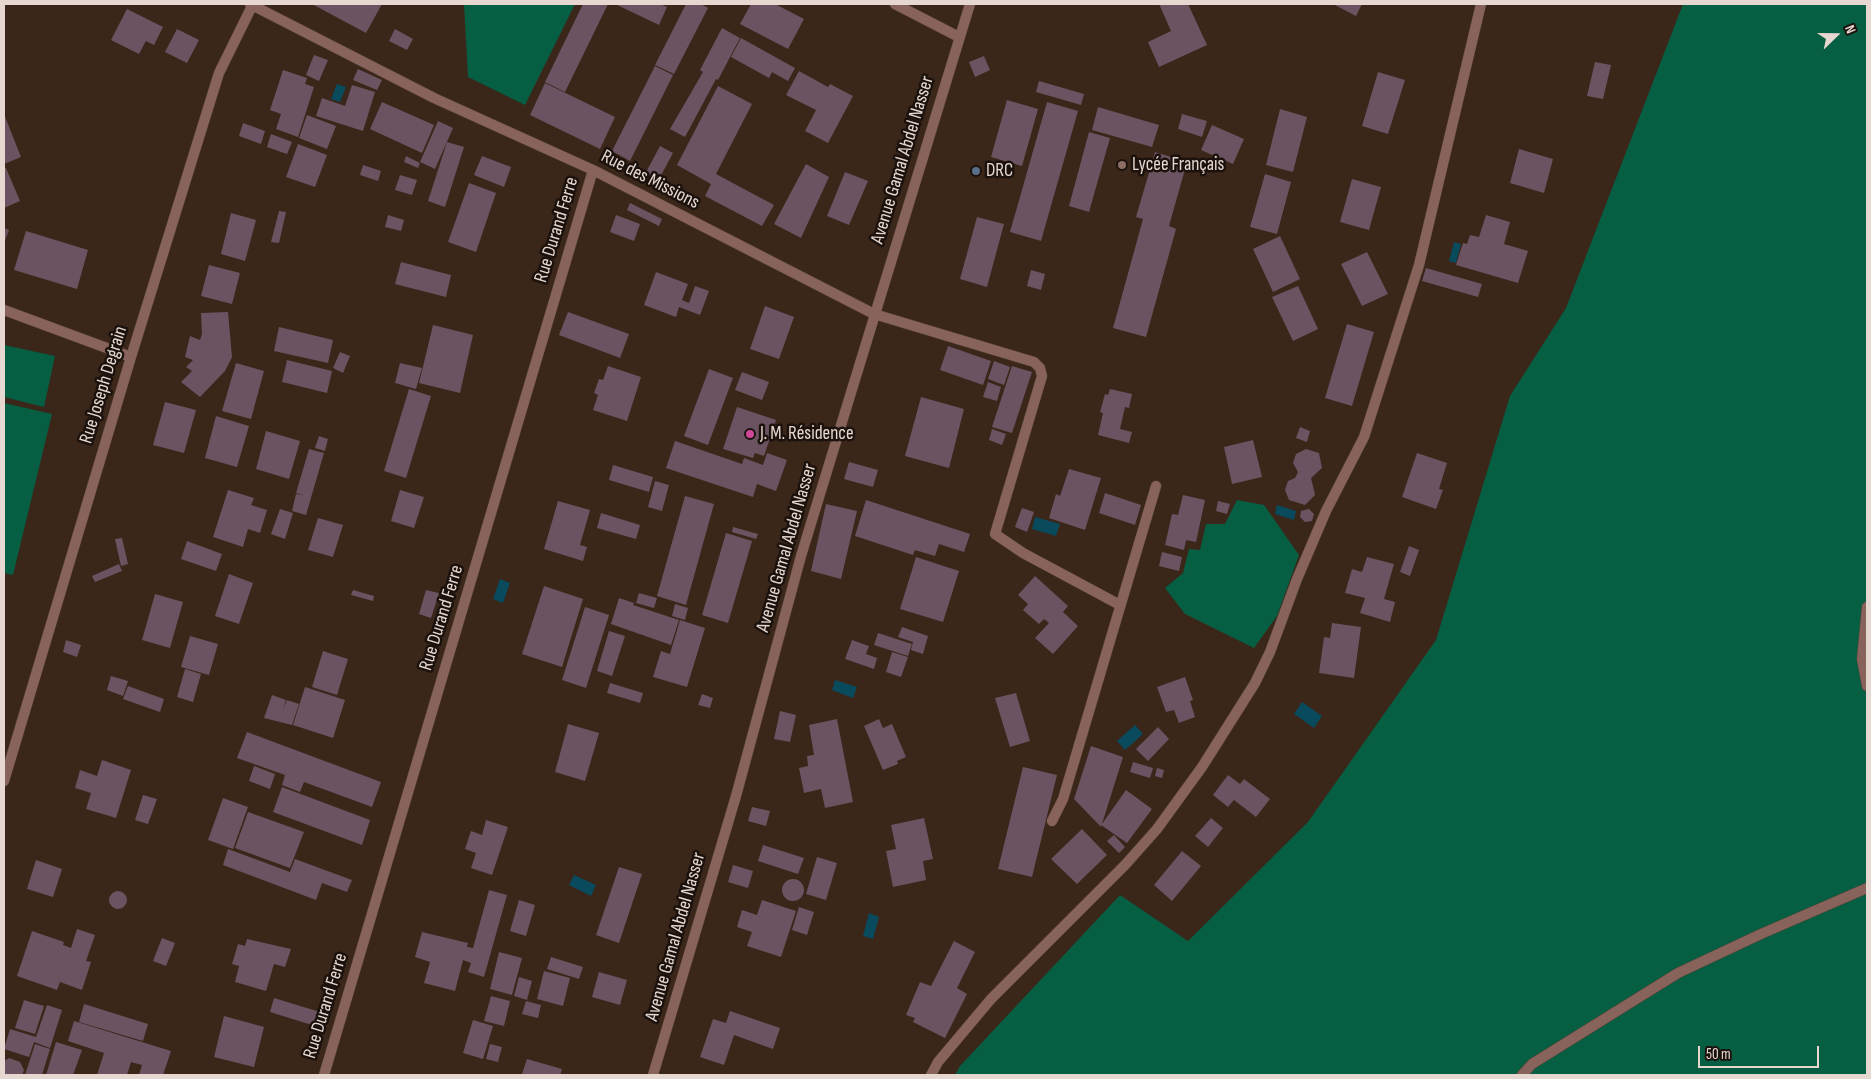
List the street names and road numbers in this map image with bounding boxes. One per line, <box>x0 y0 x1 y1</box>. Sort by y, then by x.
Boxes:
street label: Avenue Gamal Abdel Nasser <box>867 73 939 247</box>
street label: Rue des Missions <box>597 145 703 215</box>
street label: Rue Durand Ferre <box>530 175 584 285</box>
street label: Rue Joseph Degrain <box>75 324 133 446</box>
street label: Avenue Gamal Abdel Nasser <box>752 461 822 635</box>
street label: Rue Durand Ferre <box>415 563 469 673</box>
street label: Avenue Gamal Abdel Nasser <box>641 850 711 1024</box>
street label: Rue Durand Ferre <box>299 951 353 1061</box>

